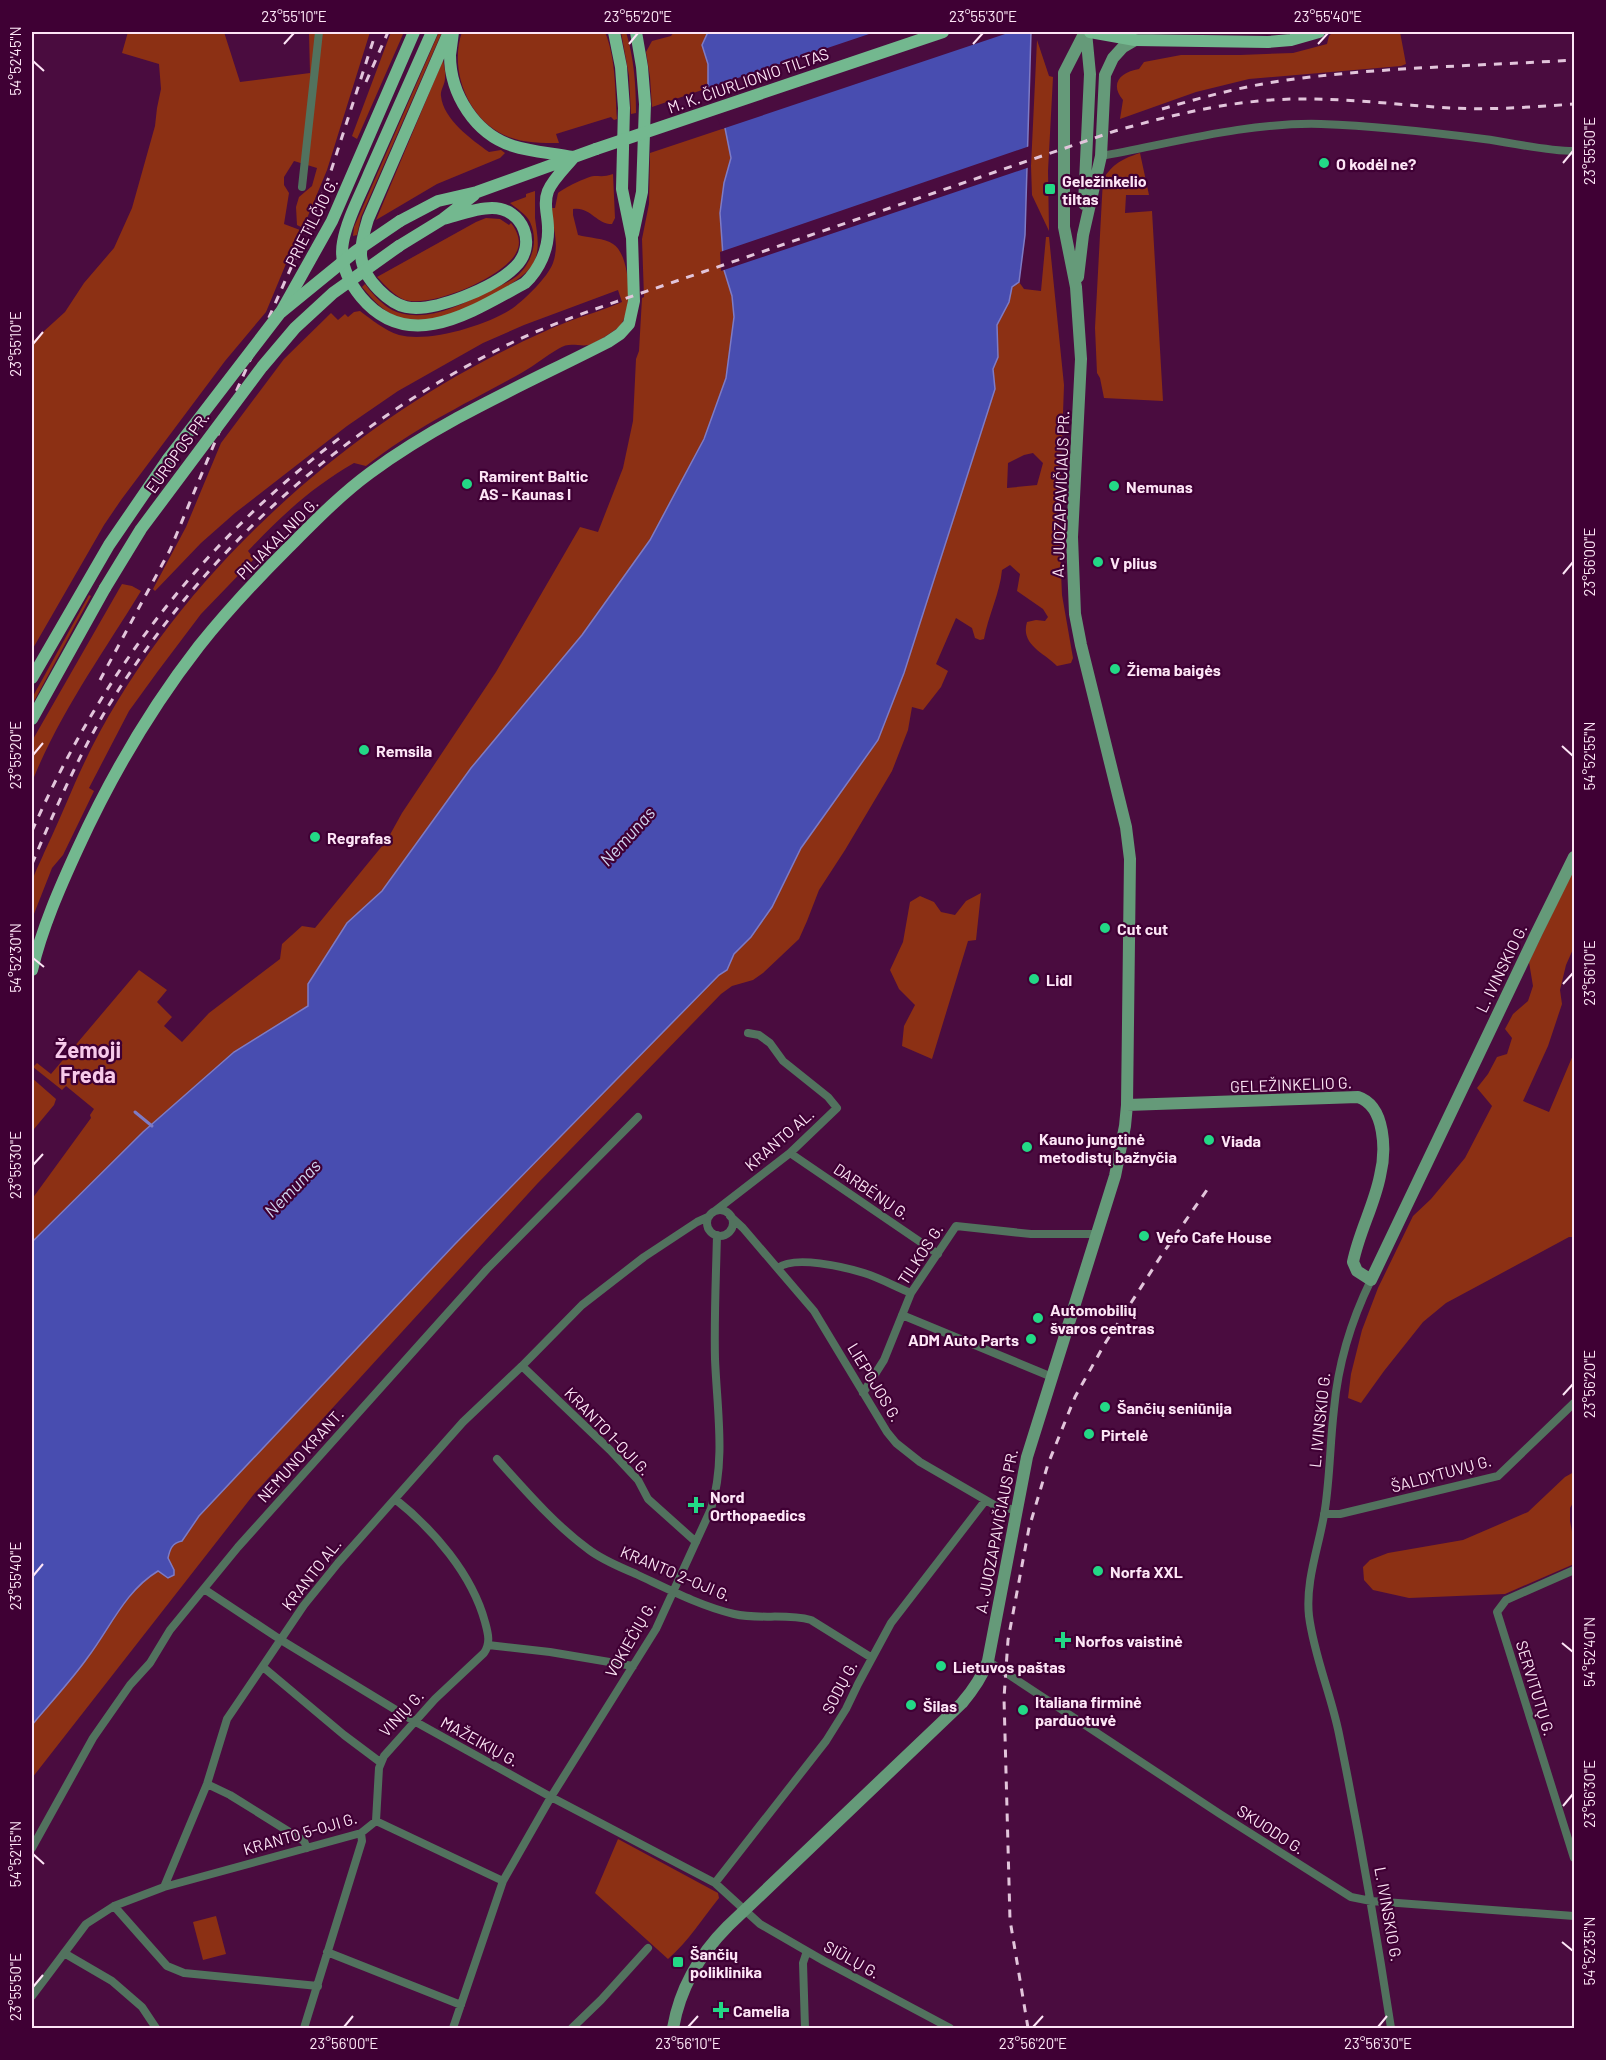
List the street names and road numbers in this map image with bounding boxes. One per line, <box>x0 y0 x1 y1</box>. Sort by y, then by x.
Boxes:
street label: M. K. ČIURLIONIO TILTAS <box>665 43 831 117</box>
street label: PRIETILČIO G. <box>281 175 341 269</box>
street label: EUROPOS PR. <box>141 408 213 496</box>
street label: A. JUOZAPAVIČIAUS PR. <box>1048 410 1072 578</box>
street label: PILIAKALNIO G. <box>232 493 322 583</box>
street label: L. IVINSKIO G. <box>1471 921 1531 1015</box>
street label: GELEŽINKELIO G. <box>1230 1072 1352 1096</box>
street label: KRANTO AL. <box>741 1104 817 1174</box>
street label: DARBĖNŲ G. <box>831 1159 913 1223</box>
street label: TILKOS G. <box>893 1220 947 1288</box>
street label: LIEPOJOS G. <box>844 1339 906 1425</box>
street label: L. IVINSKIO G. <box>1305 1371 1333 1469</box>
street label: KRANTO 1-OJI G. <box>561 1383 655 1479</box>
street label: NEMUNO KRANT. <box>253 1404 347 1506</box>
street label: A. JUOZAPAVIČIAUS PR. <box>971 1447 1021 1615</box>
street label: ŠALDYTUVŲ G. <box>1389 1450 1493 1496</box>
street label: KRANTO AL. <box>277 1534 345 1614</box>
street label: KRANTO 2-OJI G. <box>618 1541 734 1605</box>
street label: VOKIEČIŲ G. <box>601 1598 659 1680</box>
street label: SERVITUTŲ G. <box>1513 1638 1559 1738</box>
street label: SODŲ G. <box>817 1657 861 1717</box>
street label: VINIŲ G. <box>375 1686 427 1740</box>
street label: MAŽEIKIŲ G. <box>438 1712 522 1770</box>
street label: SKUODO G. <box>1234 1800 1308 1858</box>
street label: KRANTO 5-OJI G. <box>241 1808 359 1858</box>
street label: L. IVINSKIO G. <box>1371 1865 1407 1963</box>
street label: SIŪLŲ G. <box>821 1936 883 1982</box>

